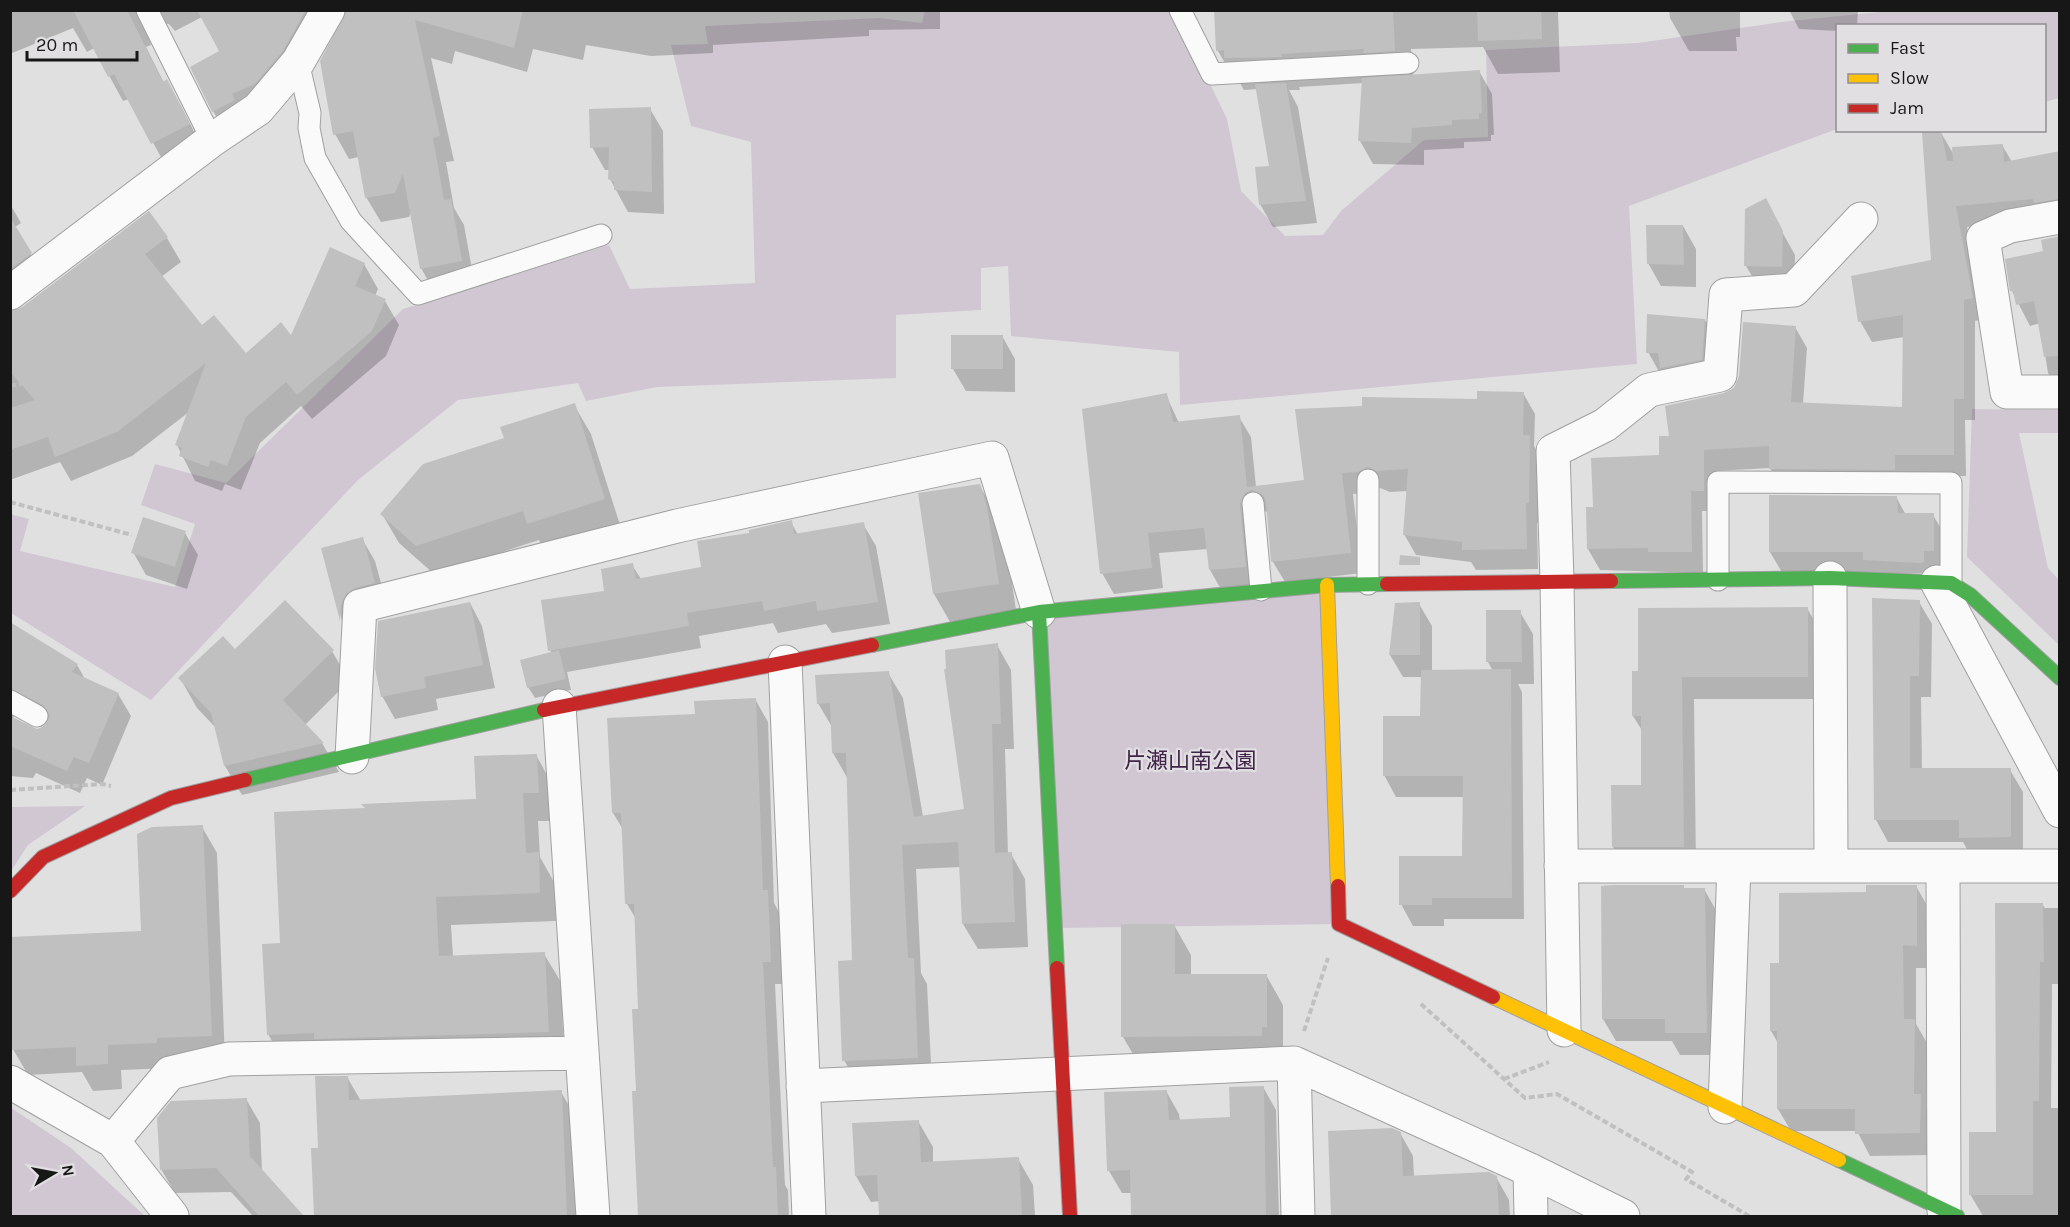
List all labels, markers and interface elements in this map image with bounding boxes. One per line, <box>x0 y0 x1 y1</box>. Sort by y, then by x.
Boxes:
scale bar <box>27 24 136 62</box>
legend <box>1836 24 2046 132</box>
text: 20 m <box>36 34 78 56</box>
text: Fast <box>1890 37 1925 59</box>
text: Slow <box>1890 67 1929 89</box>
text: Jam <box>1890 97 1924 119</box>
park label: 片瀬山南公園 <box>1124 748 1256 774</box>
north arrow <box>24 1143 84 1203</box>
text: N <box>58 1163 79 1178</box>

